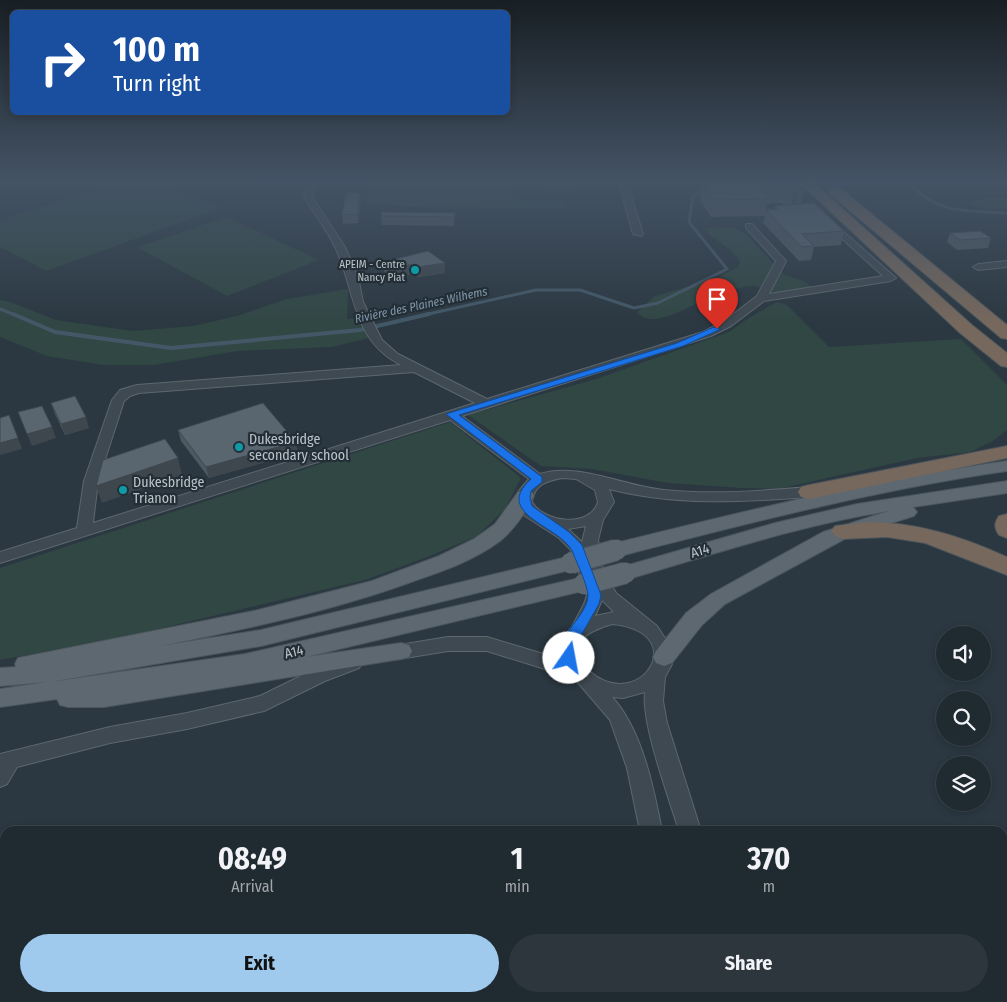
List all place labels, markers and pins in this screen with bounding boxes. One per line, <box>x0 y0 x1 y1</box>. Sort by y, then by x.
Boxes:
place label: APEIM - Centre Nancy Piat <box>339 258 405 284</box>
marker: APEIM - Centre Nancy Piat <box>409 264 421 276</box>
pin <box>696 278 738 329</box>
place label: Dukesbridge secondary school <box>249 431 349 464</box>
marker: Dukesbridge secondary school <box>233 441 245 453</box>
place label: Dukesbridge Trianon <box>133 474 204 507</box>
marker: Dukesbridge Trianon <box>117 484 129 496</box>

